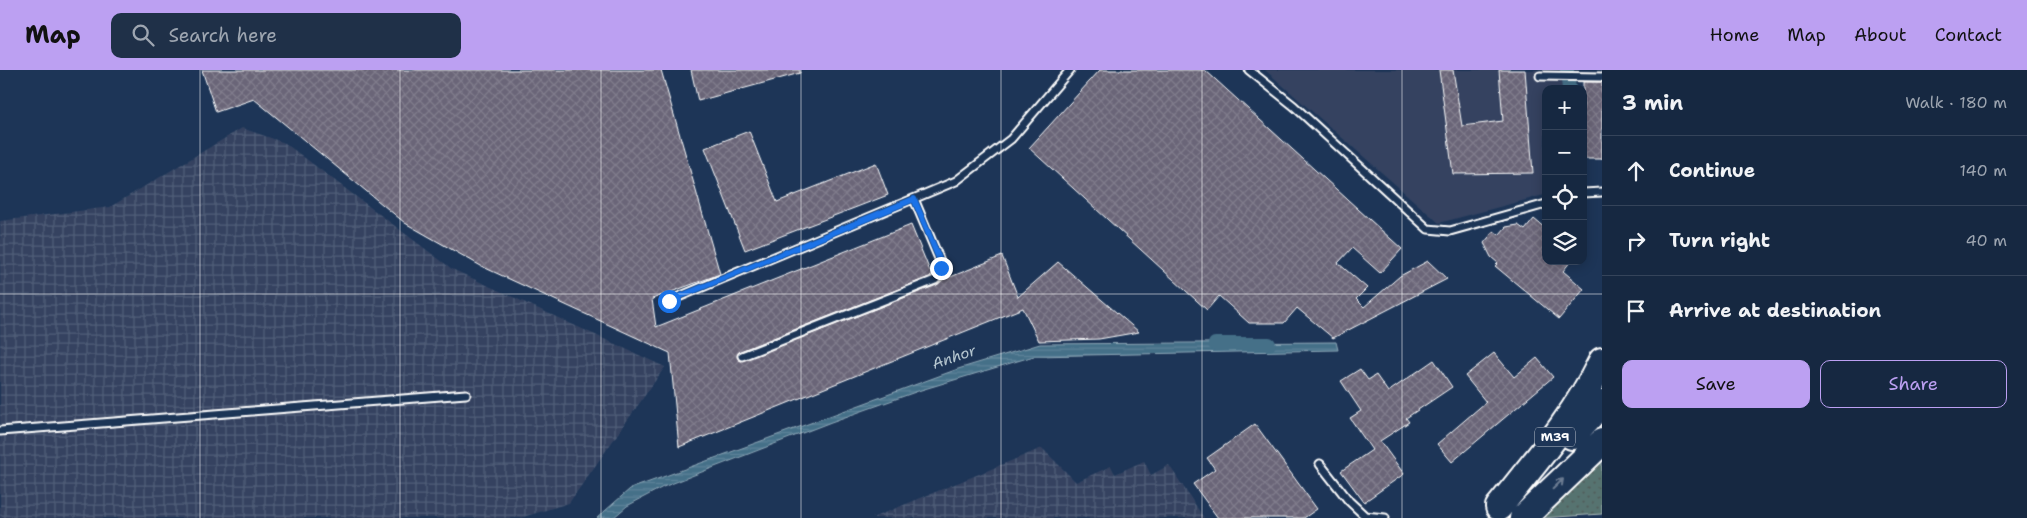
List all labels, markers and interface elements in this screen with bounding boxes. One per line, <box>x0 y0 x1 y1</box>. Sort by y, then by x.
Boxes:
search box <box>111 13 461 58</box>
text: Map <box>25 19 81 51</box>
icon: search <box>129 21 157 49</box>
text: Search here <box>169 23 277 48</box>
text: Home <box>1710 23 1759 47</box>
text: Map <box>1787 23 1826 47</box>
text: About <box>1854 23 1907 47</box>
text: Contact <box>1935 23 2002 47</box>
map controls <box>1542 85 1587 265</box>
button: + <box>1542 85 1587 130</box>
text: 3 min <box>1622 89 1683 117</box>
text: Walk · 180 m <box>1905 92 2007 113</box>
button: − <box>1542 130 1587 175</box>
icon: ahead <box>1622 157 1650 185</box>
text: Continue <box>1669 158 1755 183</box>
text: 140 m <box>1960 160 2007 181</box>
button: locate <box>1542 175 1587 220</box>
button: layers <box>1542 220 1587 265</box>
icon: right <box>1622 227 1650 255</box>
text: Turn right <box>1669 228 1770 253</box>
text: 40 m <box>1965 230 2007 251</box>
route end <box>930 257 953 280</box>
route start <box>658 290 681 313</box>
icon: arrive <box>1622 297 1650 325</box>
text: Arrive at destination <box>1669 298 1881 323</box>
water label: Anhor <box>929 340 979 374</box>
button: Save <box>1622 360 1810 408</box>
button: Share <box>1820 360 2007 408</box>
road number: M39 <box>1535 428 1575 447</box>
one-way arrow <box>1552 479 1564 491</box>

